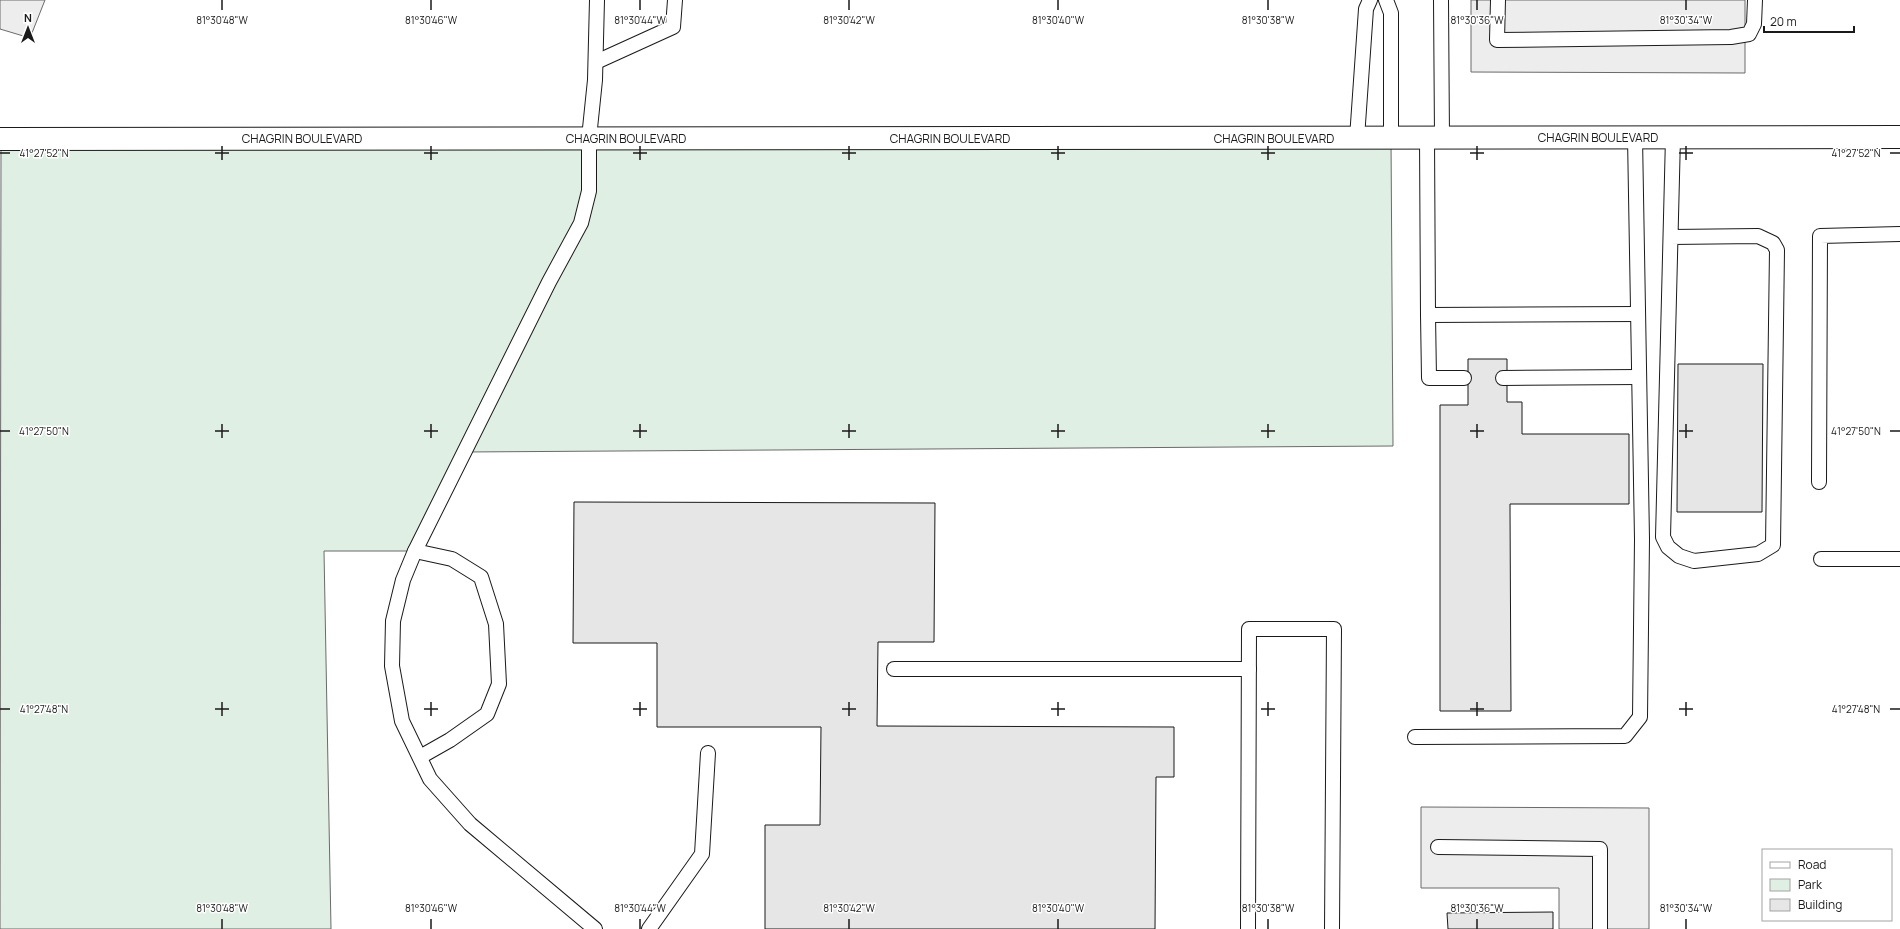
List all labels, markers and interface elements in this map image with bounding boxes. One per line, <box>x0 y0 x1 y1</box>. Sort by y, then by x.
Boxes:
north arrow <box>8 8 48 48</box>
scale bar <box>1764 8 1854 34</box>
text: N <box>24 10 32 25</box>
text: 81°30'48"W <box>196 13 249 27</box>
text: 81°30'46"W <box>405 13 458 27</box>
text: 81°30'44"W <box>614 13 666 27</box>
text: 81°30'42"W <box>823 13 875 27</box>
text: 81°30'40"W <box>1032 13 1085 27</box>
text: 81°30'38"W <box>1242 13 1295 27</box>
text: 81°30'36"W <box>1451 13 1504 27</box>
text: 81°30'34"W <box>1660 13 1713 27</box>
text: 20 m <box>1770 13 1797 30</box>
street label: CHAGRIN BOULEVARD <box>1538 129 1658 146</box>
street label: CHAGRIN BOULEVARD <box>242 130 362 147</box>
street label: CHAGRIN BOULEVARD <box>566 130 686 147</box>
street label: CHAGRIN BOULEVARD <box>890 130 1010 147</box>
street label: CHAGRIN BOULEVARD <box>1214 130 1334 147</box>
text: 41°27'52"N <box>19 146 69 160</box>
text: 41°27'52"N <box>1831 146 1881 160</box>
text: 41°27'50"N <box>19 424 69 438</box>
text: 41°27'50"N <box>1831 424 1881 438</box>
text: 41°27'48"N <box>20 702 68 716</box>
text: 41°27'48"N <box>1832 702 1880 716</box>
legend <box>1762 849 1892 921</box>
text: Road <box>1798 856 1826 873</box>
text: Park <box>1798 876 1823 893</box>
text: Building <box>1798 896 1842 913</box>
text: 81°30'48"W <box>196 901 249 915</box>
text: 81°30'46"W <box>405 901 458 915</box>
text: 81°30'44"W <box>614 901 666 915</box>
text: 81°30'42"W <box>823 901 875 915</box>
text: 81°30'40"W <box>1032 901 1085 915</box>
text: 81°30'38"W <box>1242 901 1295 915</box>
text: 81°30'36"W <box>1451 901 1504 915</box>
text: 81°30'34"W <box>1660 901 1713 915</box>

